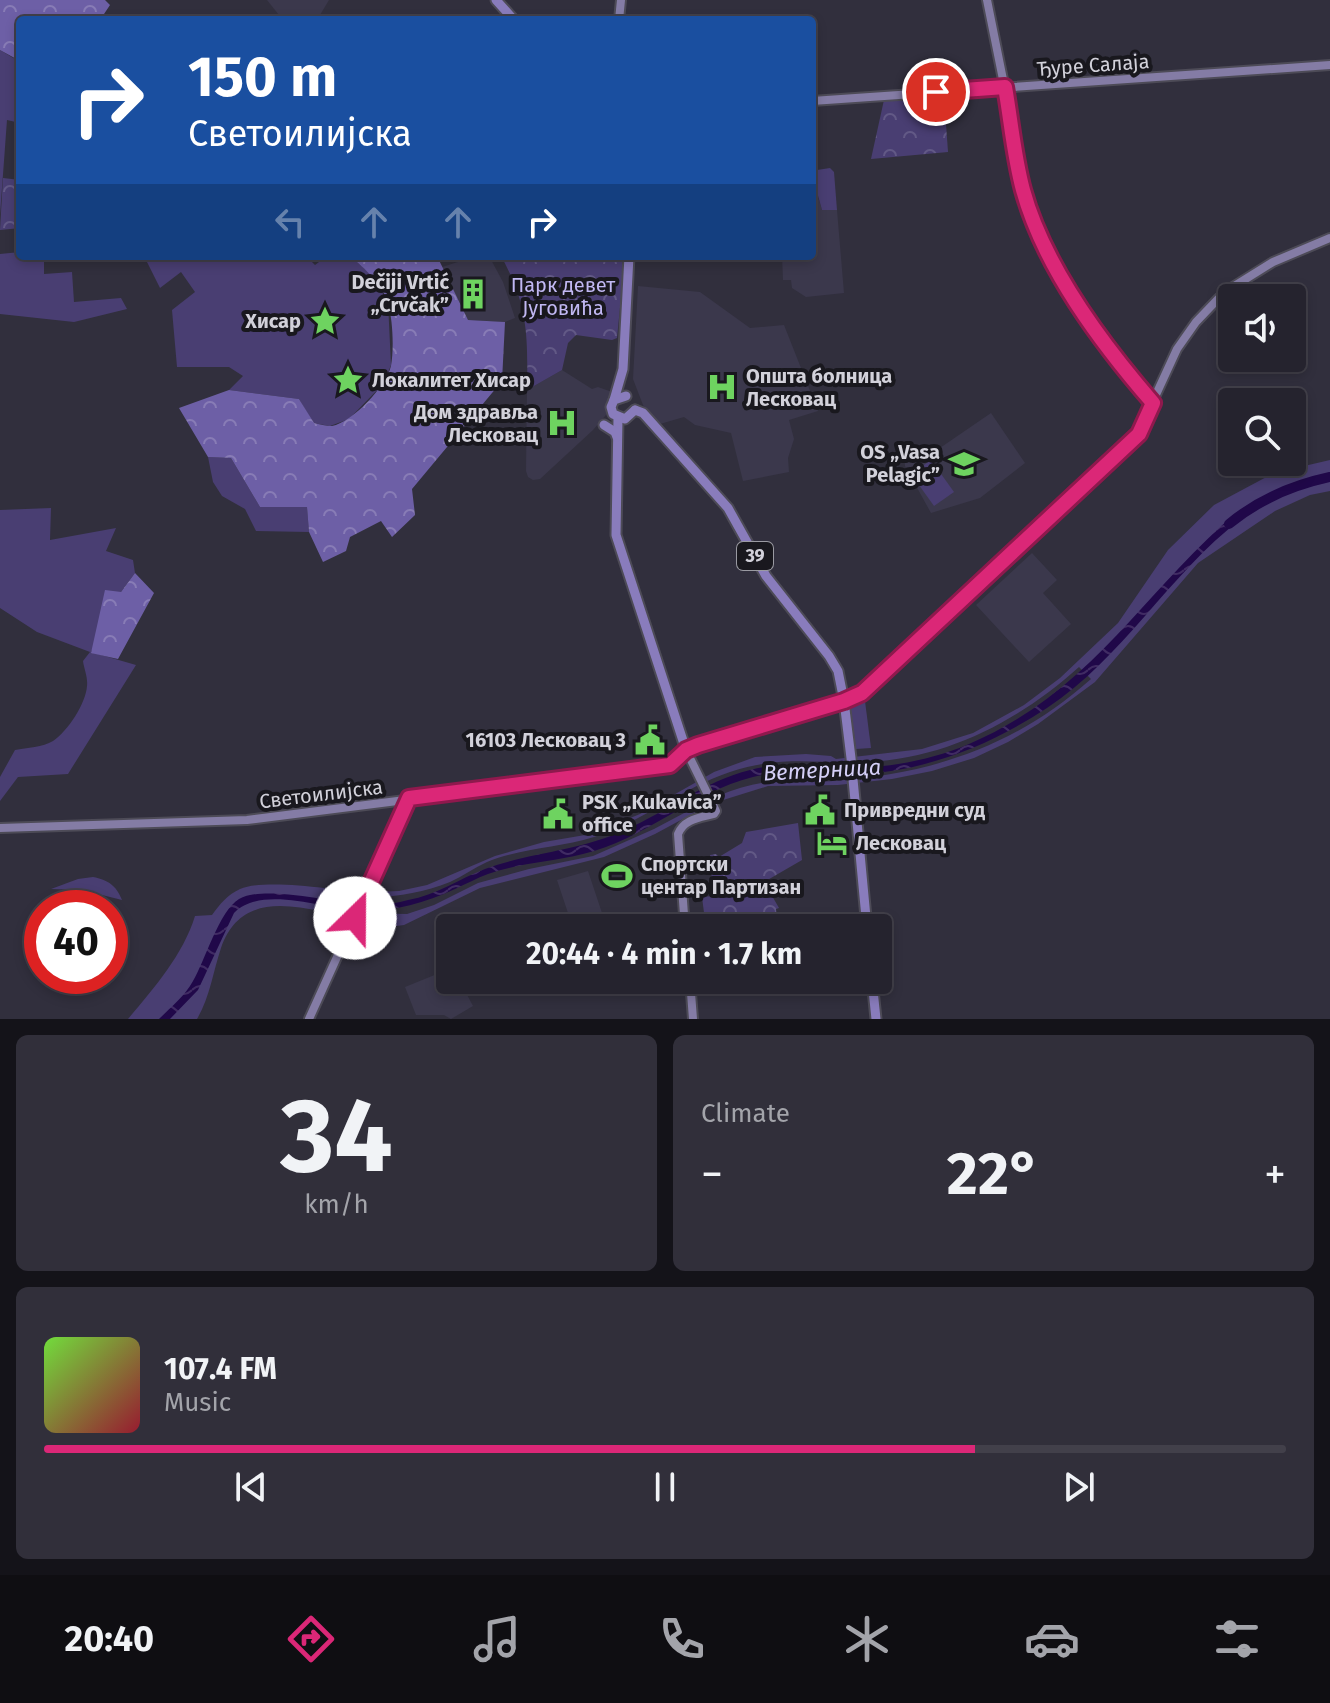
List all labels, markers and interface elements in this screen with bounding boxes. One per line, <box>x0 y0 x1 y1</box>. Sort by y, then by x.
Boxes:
text: 150 m <box>188 44 337 111</box>
icon: right <box>56 48 160 152</box>
street label: Ђуре Салаја <box>1036 49 1150 81</box>
pin <box>902 58 970 126</box>
icon: arrive <box>914 70 958 114</box>
text: Светоилијска <box>188 112 412 156</box>
icon: left <box>268 200 312 244</box>
icon: ahead <box>352 200 396 244</box>
icon: ahead <box>436 200 480 244</box>
icon: right <box>520 200 564 244</box>
place label: Dečiji Vrtić „Crvčak” <box>352 270 449 317</box>
park label: Парк девет Југовића <box>511 273 616 320</box>
building icon: Dečiji Vrtić „Crvčak” <box>456 277 490 311</box>
map controls <box>1218 284 1306 476</box>
button: sound <box>1218 284 1306 372</box>
place icon: Хисар <box>308 304 342 338</box>
place label: Хисар <box>244 309 301 333</box>
place icon: Локалитет Хисар <box>331 363 365 397</box>
place label: Општа болница Лесковац <box>746 364 892 411</box>
place label: Локалитет Хисар <box>372 368 531 392</box>
hospital icon: Општа болница Лесковац <box>705 370 739 404</box>
button: search <box>1218 388 1306 476</box>
place label: Дом здравља Лесковац <box>413 400 538 447</box>
hospital icon: Дом здравља Лесковац <box>545 406 579 440</box>
place label: OS „Vasa Pelagic” <box>860 440 940 487</box>
school or university icon: OS „Vasa Pelagic” <box>947 447 981 481</box>
road number: 39 <box>737 542 773 570</box>
public building icon: 16103 Лесковац 3 <box>633 723 667 757</box>
place label: 16103 Лесковац 3 <box>466 728 626 752</box>
water label: Ветерница <box>762 753 882 787</box>
street label: Светоилијска <box>258 775 384 813</box>
place label: PSK „Kukavica” office <box>582 790 722 837</box>
public building icon: Привредни суд <box>803 793 837 827</box>
public building icon: PSK „Kukavica” office <box>541 797 575 831</box>
place label: Привредни суд <box>844 798 985 822</box>
hotel icon: Лесковац <box>815 826 849 860</box>
place label: Лесковац <box>856 831 946 855</box>
place label: Спортски центар Партизан <box>641 852 801 899</box>
sports icon: Спортски центар Партизан <box>600 859 634 893</box>
position arrow <box>313 876 397 960</box>
speed limit sign: 40 <box>24 890 128 994</box>
text: 20:44 · 4 min · 1.7 km <box>526 936 802 972</box>
text: 34 <box>280 1074 393 1199</box>
text: Climate <box>701 1098 790 1129</box>
text: 22° <box>947 1138 1040 1210</box>
text: − <box>701 1148 723 1201</box>
text: + <box>1264 1148 1286 1201</box>
text: km/h <box>304 1189 369 1220</box>
text: 107.4 FM <box>164 1351 277 1387</box>
text: Music <box>164 1387 231 1418</box>
icon: previous <box>229 1465 273 1509</box>
icon: pause <box>643 1465 687 1509</box>
icon: next <box>1057 1465 1101 1509</box>
icon: directions <box>283 1611 339 1667</box>
icon: music <box>469 1611 525 1667</box>
icon: phone <box>654 1611 710 1667</box>
icon: climate <box>839 1611 895 1667</box>
icon: car <box>1024 1611 1080 1667</box>
icon: filters <box>1209 1611 1265 1667</box>
text: 20:40 <box>65 1617 154 1661</box>

